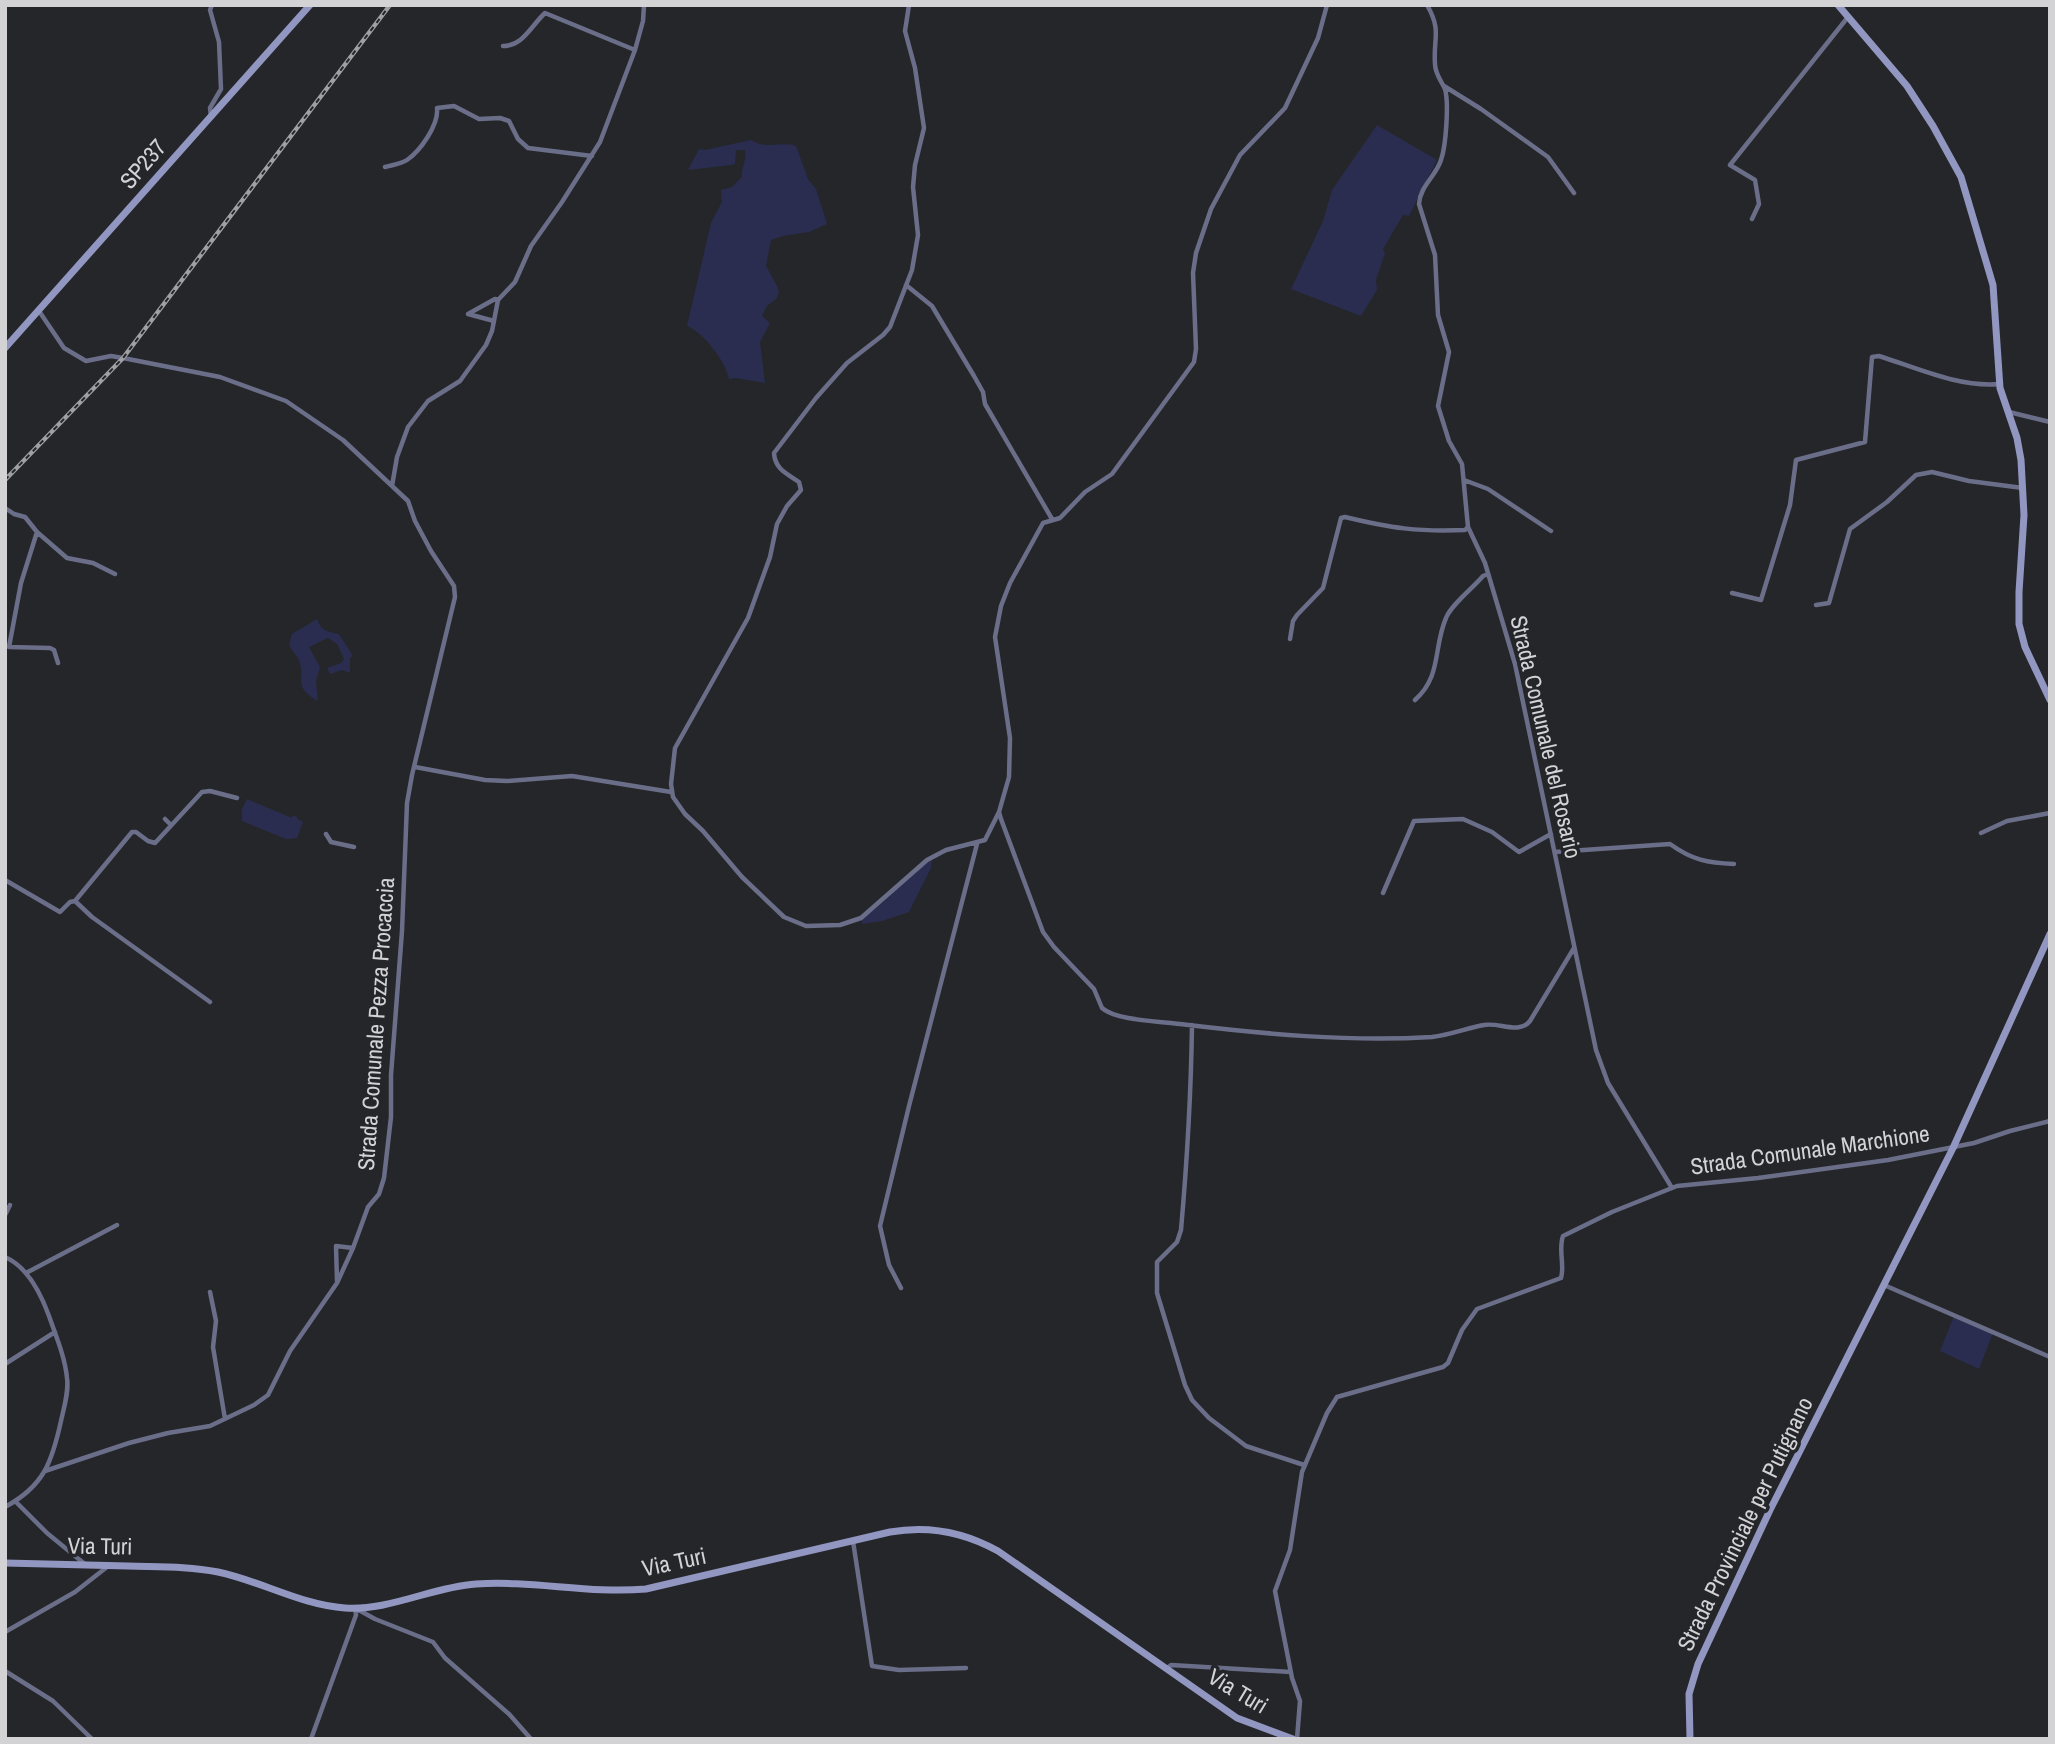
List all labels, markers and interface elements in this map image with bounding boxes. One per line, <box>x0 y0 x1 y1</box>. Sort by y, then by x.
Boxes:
street label: SP237 <box>112 132 173 195</box>
street label: Strada Comunale del Rosario <box>1503 612 1590 861</box>
street label: Strada Comunale Pezza Procaccia <box>350 876 401 1171</box>
street label: Strada Comunale Marchione <box>1688 1117 1931 1182</box>
street label: Strada Provinciale per Putignano <box>1669 1392 1820 1656</box>
street label: Via Turi <box>67 1529 133 1562</box>
street label: Via Turi <box>639 1540 709 1583</box>
street label: Via Turi <box>1202 1661 1274 1721</box>

